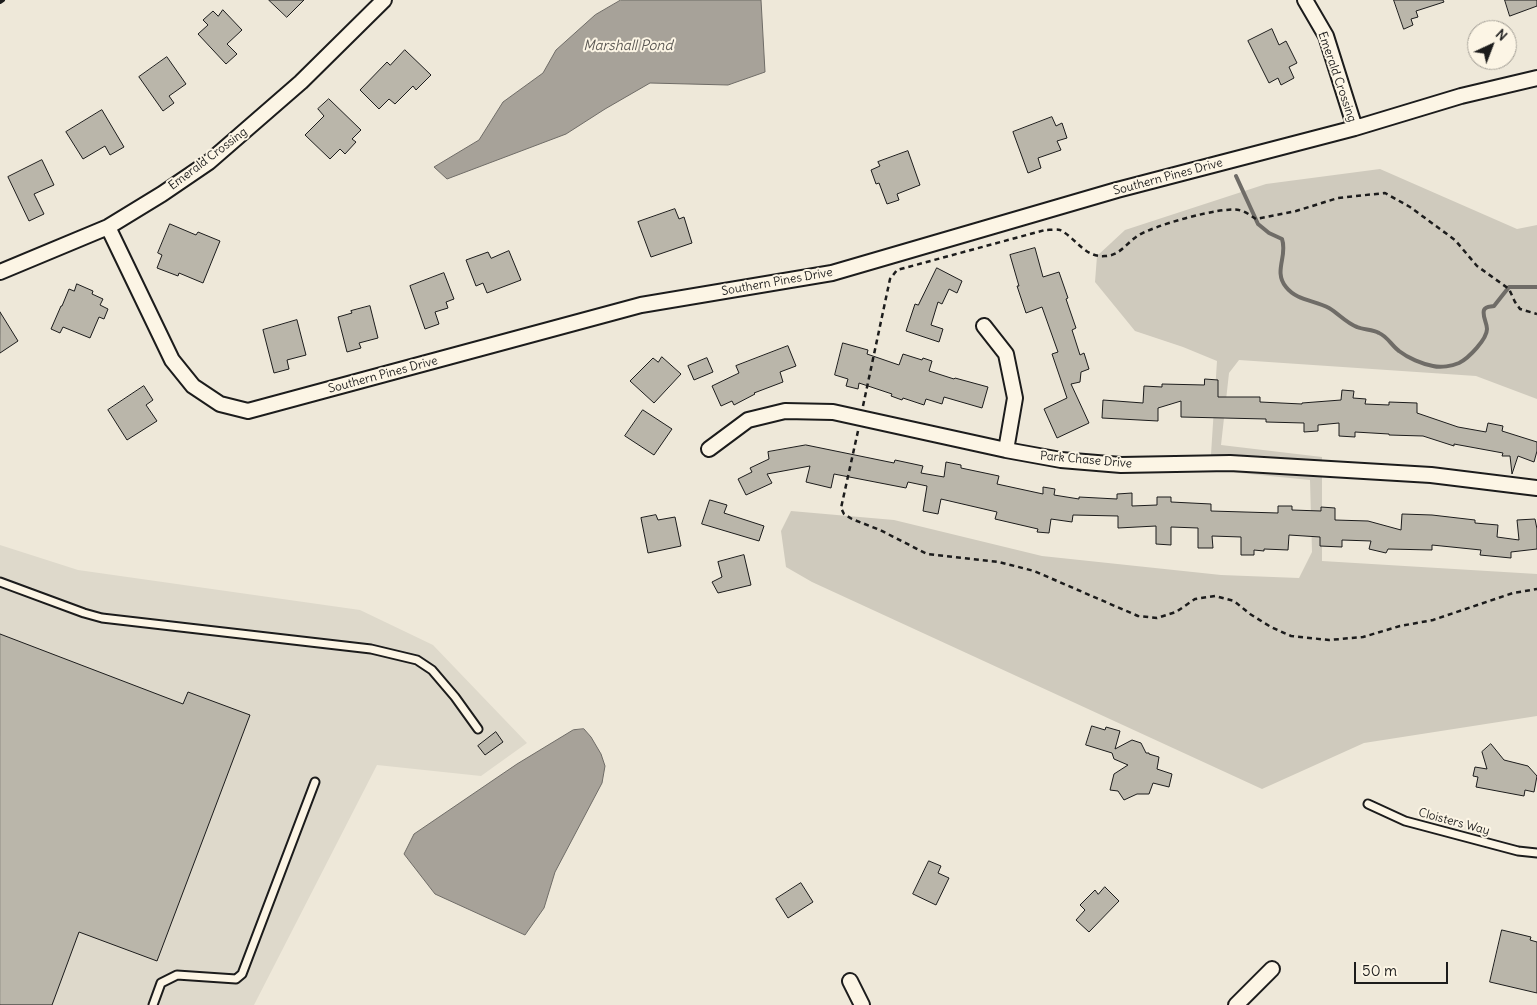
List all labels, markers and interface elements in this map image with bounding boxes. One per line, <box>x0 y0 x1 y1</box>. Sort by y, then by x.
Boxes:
north arrow <box>1467 20 1517 70</box>
text: N <box>1492 25 1511 45</box>
street label: Emerald Crossing <box>1315 30 1359 124</box>
water label: Marshall Pond <box>583 38 673 54</box>
street label: Emerald Crossing <box>166 125 250 193</box>
street label: Southern Pines Drive <box>1112 155 1224 199</box>
street label: Southern Pines Drive <box>720 265 834 299</box>
street label: Southern Pines Drive <box>327 353 439 397</box>
street label: Park Chase Drive <box>1039 449 1133 471</box>
street label: Cloisters Way <box>1417 806 1491 838</box>
scale bar <box>1357 952 1451 984</box>
text: 50 m <box>1362 961 1397 980</box>

